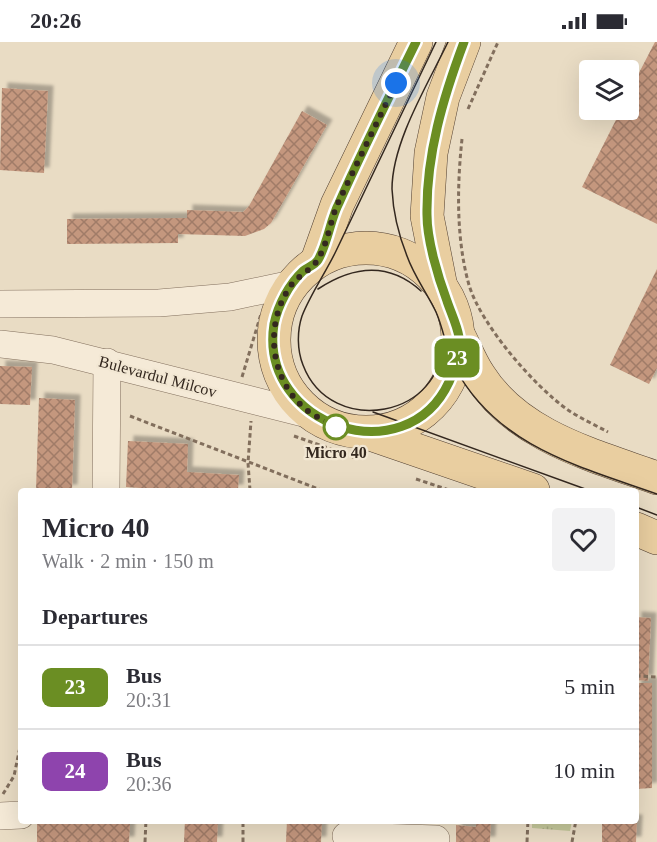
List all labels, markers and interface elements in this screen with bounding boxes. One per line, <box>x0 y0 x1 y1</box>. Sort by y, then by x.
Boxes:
text: 20:26 <box>30 8 81 33</box>
map controls <box>579 60 639 120</box>
button: layers <box>579 60 639 120</box>
your location <box>381 68 411 98</box>
line badge: 23 <box>430 338 484 378</box>
text: 23 <box>447 346 468 370</box>
street label: Bulevardul Milcov <box>97 353 219 400</box>
marker: Micro 40 <box>323 414 349 440</box>
place label: Micro 40 <box>305 444 367 461</box>
button: heart <box>552 508 615 571</box>
text: Micro 40 <box>42 512 150 543</box>
text: Walk · 2 min · 150 m <box>42 550 214 572</box>
text: Departures <box>42 604 148 629</box>
text: Bus <box>126 663 161 688</box>
text: 5 min <box>564 674 615 699</box>
text: 23 <box>65 675 86 699</box>
text: 20:31 <box>126 689 172 711</box>
text: Bus <box>126 747 161 772</box>
text: 10 min <box>553 758 615 783</box>
text: 24 <box>65 759 86 783</box>
text: 20:36 <box>126 773 172 795</box>

